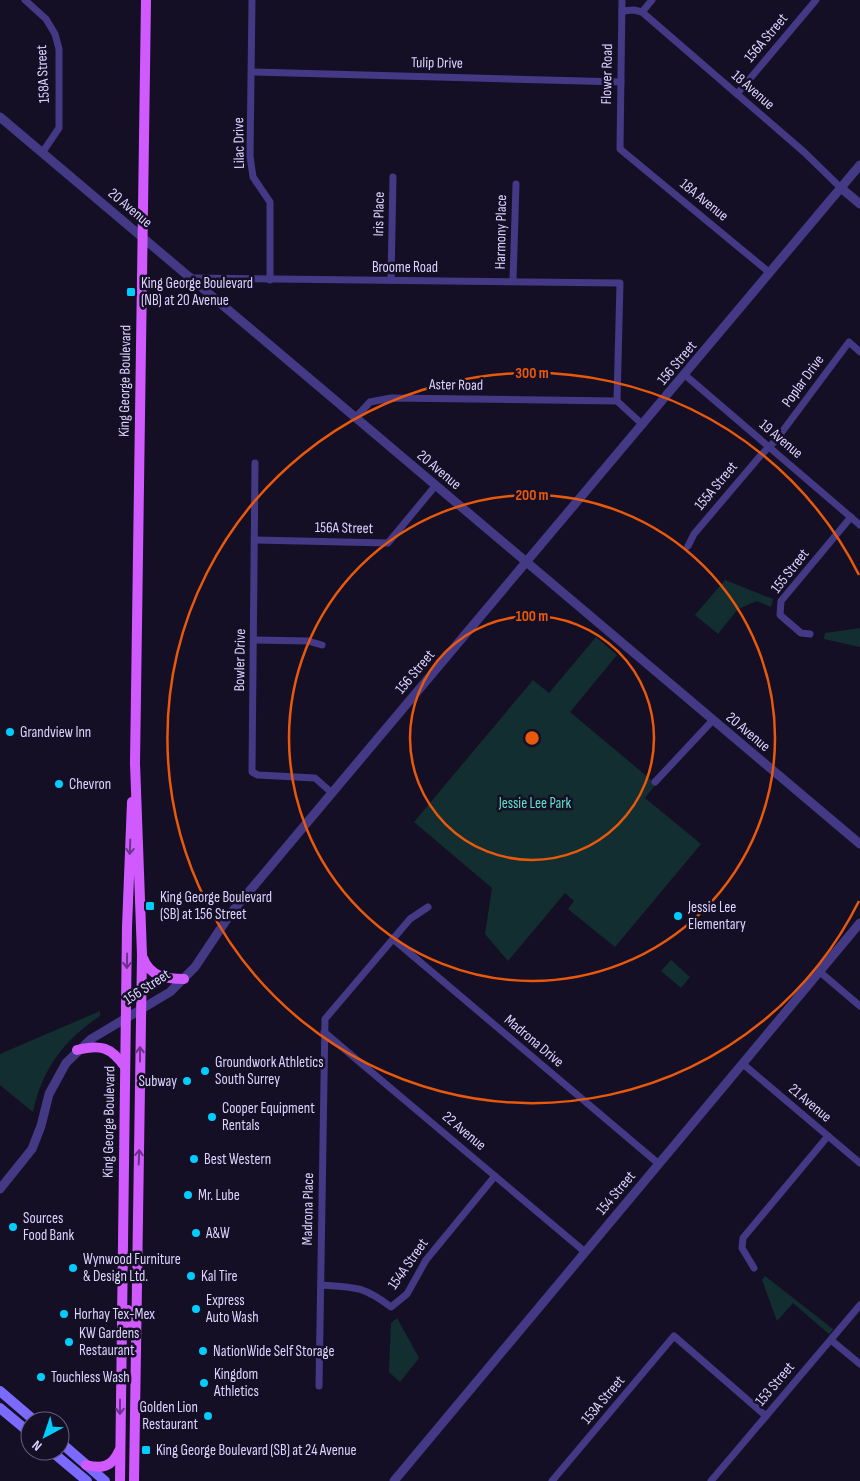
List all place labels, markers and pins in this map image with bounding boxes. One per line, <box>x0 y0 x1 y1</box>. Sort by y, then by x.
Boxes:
place label: King George Boulevard (NB) at 20 Avenue <box>141 274 253 310</box>
marker: King George Boulevard (NB) at 20 Avenue <box>125 286 137 298</box>
place label: Grandview Inn <box>20 723 91 742</box>
marker: Grandview Inn <box>4 726 16 738</box>
centre of rings <box>523 729 541 747</box>
place label: Chevron <box>69 775 111 794</box>
marker: Chevron <box>53 778 65 790</box>
place label: King George Boulevard (SB) at 156 Street <box>160 888 272 924</box>
place label: Jessie Lee Elementary <box>687 898 746 934</box>
marker: King George Boulevard (SB) at 156 Street <box>144 900 156 912</box>
marker: Jessie Lee Elementary <box>672 910 684 922</box>
place label: Groundwork Athletics South Surrey <box>215 1053 324 1089</box>
marker: Groundwork Athletics South Surrey <box>199 1065 211 1077</box>
place label: Subway <box>138 1072 177 1091</box>
marker: Subway <box>181 1075 193 1087</box>
place label: Cooper Equipment Rentals <box>222 1099 315 1135</box>
marker: Cooper Equipment Rentals <box>206 1111 218 1123</box>
place label: Best Western <box>204 1150 271 1169</box>
marker: Best Western <box>188 1153 200 1165</box>
place label: Mr. Lube <box>198 1186 240 1205</box>
marker: Mr. Lube <box>182 1189 194 1201</box>
place label: Sources Food Bank <box>23 1209 74 1245</box>
marker: Sources Food Bank <box>7 1221 19 1233</box>
place label: A&W <box>205 1224 230 1243</box>
marker: A&W <box>190 1227 202 1239</box>
place label: Wynwood Furniture & Design Ltd. <box>83 1250 181 1286</box>
marker: Wynwood Furniture & Design Ltd. <box>67 1262 79 1274</box>
place label: Kal Tire <box>201 1267 238 1286</box>
marker: Kal Tire <box>185 1270 197 1282</box>
place label: Express Auto Wash <box>205 1291 259 1327</box>
marker: Express Auto Wash <box>190 1303 202 1315</box>
place label: Horhay Tex-Mex <box>74 1305 155 1324</box>
marker: Horhay Tex-Mex <box>58 1308 70 1320</box>
place label: KW Gardens Restaurant <box>79 1324 140 1360</box>
marker: KW Gardens Restaurant <box>63 1336 75 1348</box>
place label: NationWide Self Storage <box>213 1342 335 1361</box>
marker: NationWide Self Storage <box>197 1345 209 1357</box>
place label: Kingdom Athletics <box>213 1365 259 1401</box>
place label: Touchless Wash <box>51 1368 130 1387</box>
marker: Touchless Wash <box>35 1371 47 1383</box>
marker: Kingdom Athletics <box>198 1377 210 1389</box>
place label: Golden Lion Restaurant <box>139 1398 198 1434</box>
marker: Golden Lion Restaurant <box>202 1410 214 1422</box>
place label: King George Boulevard (SB) at 24 Avenue <box>156 1441 357 1460</box>
marker: King George Boulevard (SB) at 24 Avenue <box>140 1444 152 1456</box>

